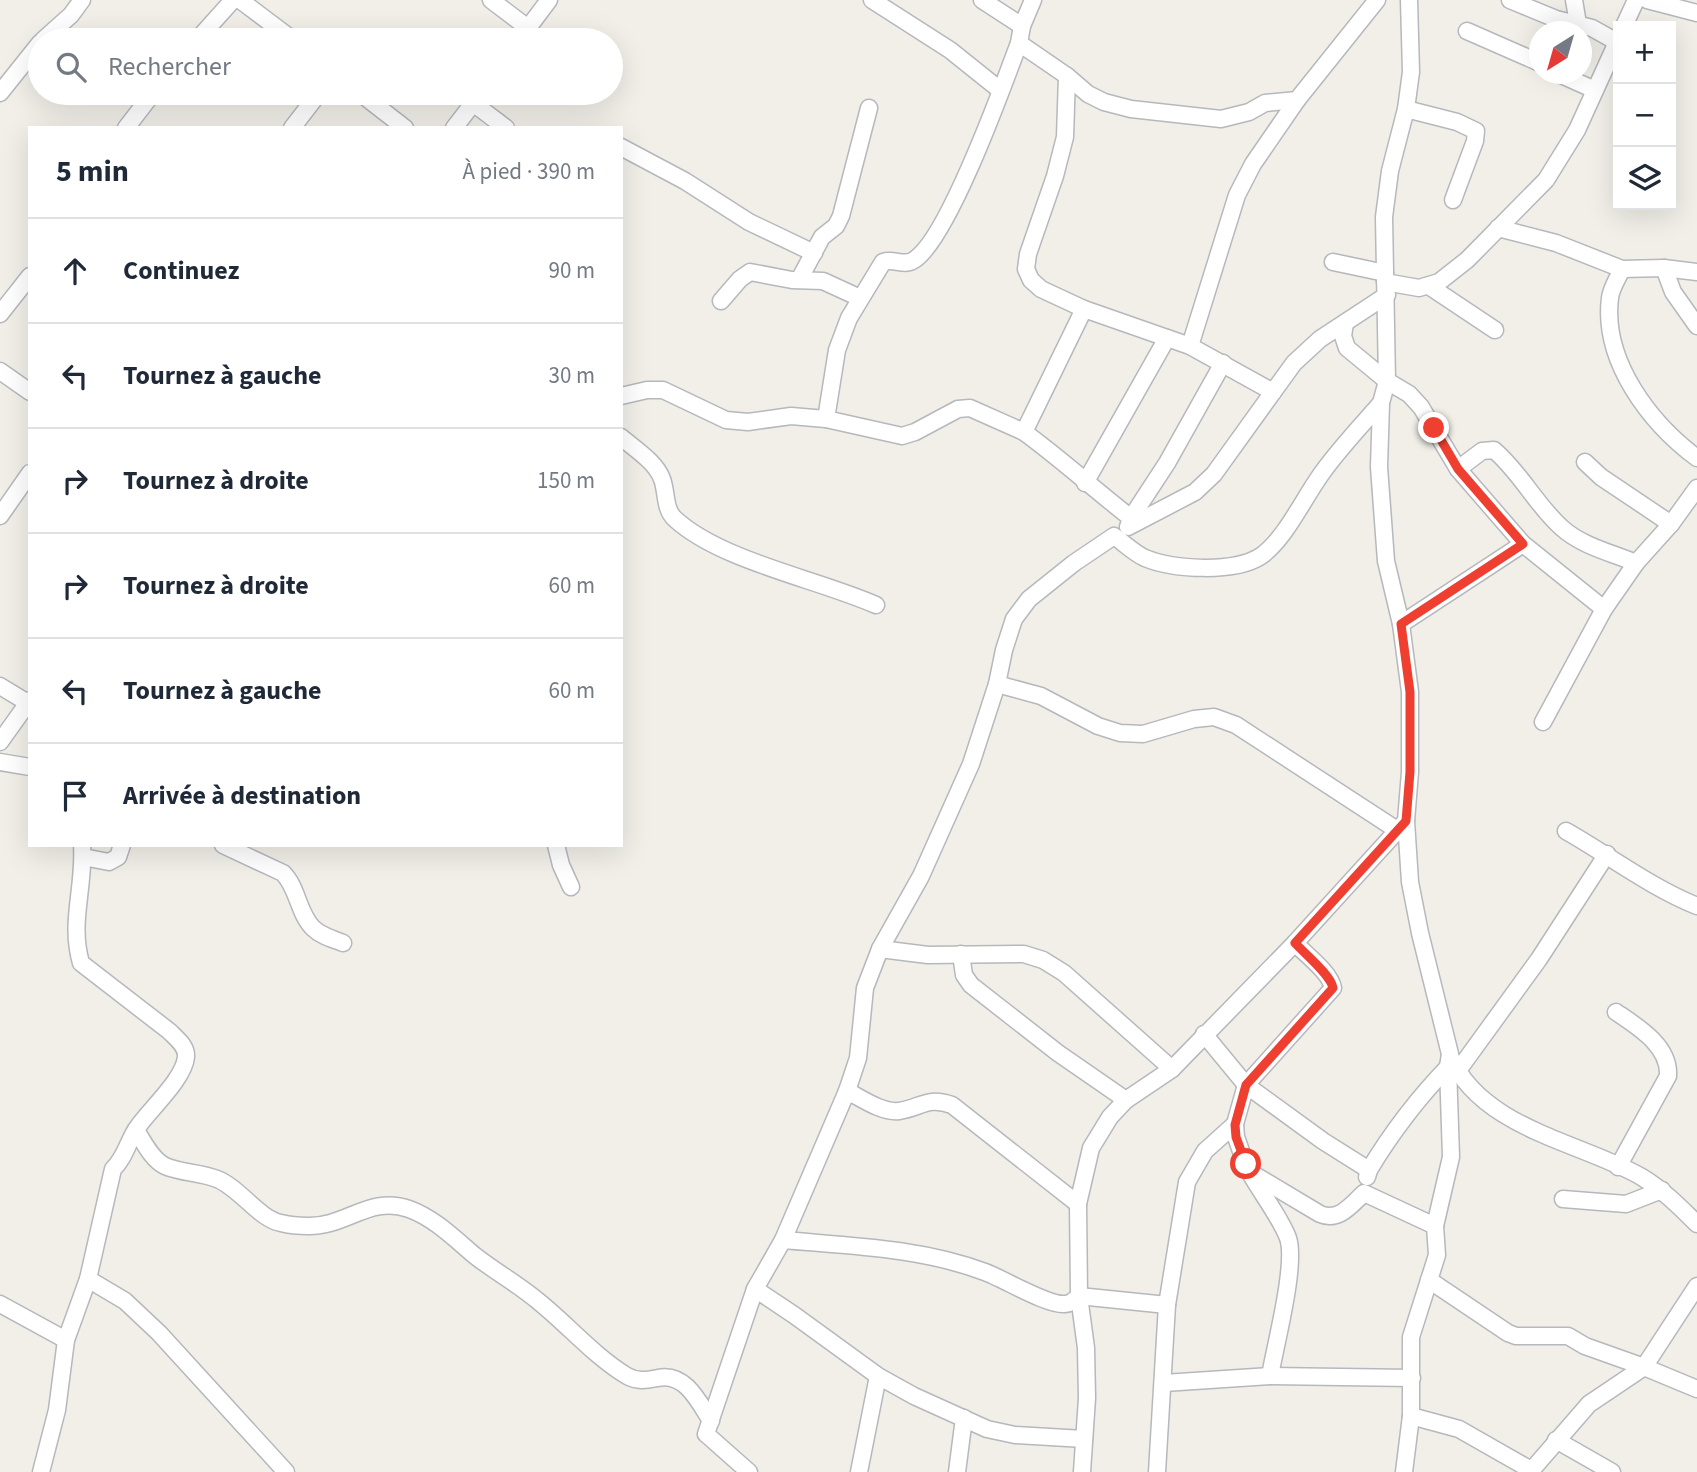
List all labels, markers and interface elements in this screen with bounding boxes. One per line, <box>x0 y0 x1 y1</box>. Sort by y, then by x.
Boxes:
north arrow <box>1529 21 1592 84</box>
map controls <box>1613 21 1676 210</box>
button: + <box>1613 21 1676 84</box>
search box <box>28 28 623 105</box>
icon: search <box>52 48 90 86</box>
text: Rechercher <box>108 48 231 85</box>
button: − <box>1613 84 1676 147</box>
button: layers <box>1613 147 1676 210</box>
text: 5 min <box>56 150 129 193</box>
text: À pied · 390 m <box>462 155 595 188</box>
icon: ahead <box>56 252 94 290</box>
text: Continuez <box>123 252 239 289</box>
text: 90 m <box>548 254 595 287</box>
icon: left <box>56 357 94 395</box>
text: Tournez à gauche <box>123 357 322 394</box>
text: 30 m <box>548 359 595 392</box>
route end <box>1418 412 1449 443</box>
icon: right <box>56 462 94 500</box>
text: Tournez à droite <box>123 462 309 499</box>
text: 150 m <box>537 464 595 497</box>
icon: right <box>56 567 94 605</box>
text: Tournez à droite <box>123 567 309 604</box>
text: 60 m <box>548 569 595 602</box>
icon: left <box>56 672 94 710</box>
text: Tournez à gauche <box>123 672 322 709</box>
text: 60 m <box>548 674 595 707</box>
icon: arrive <box>56 777 94 815</box>
text: Arrivée à destination <box>123 777 361 814</box>
route start <box>1230 1148 1261 1179</box>

